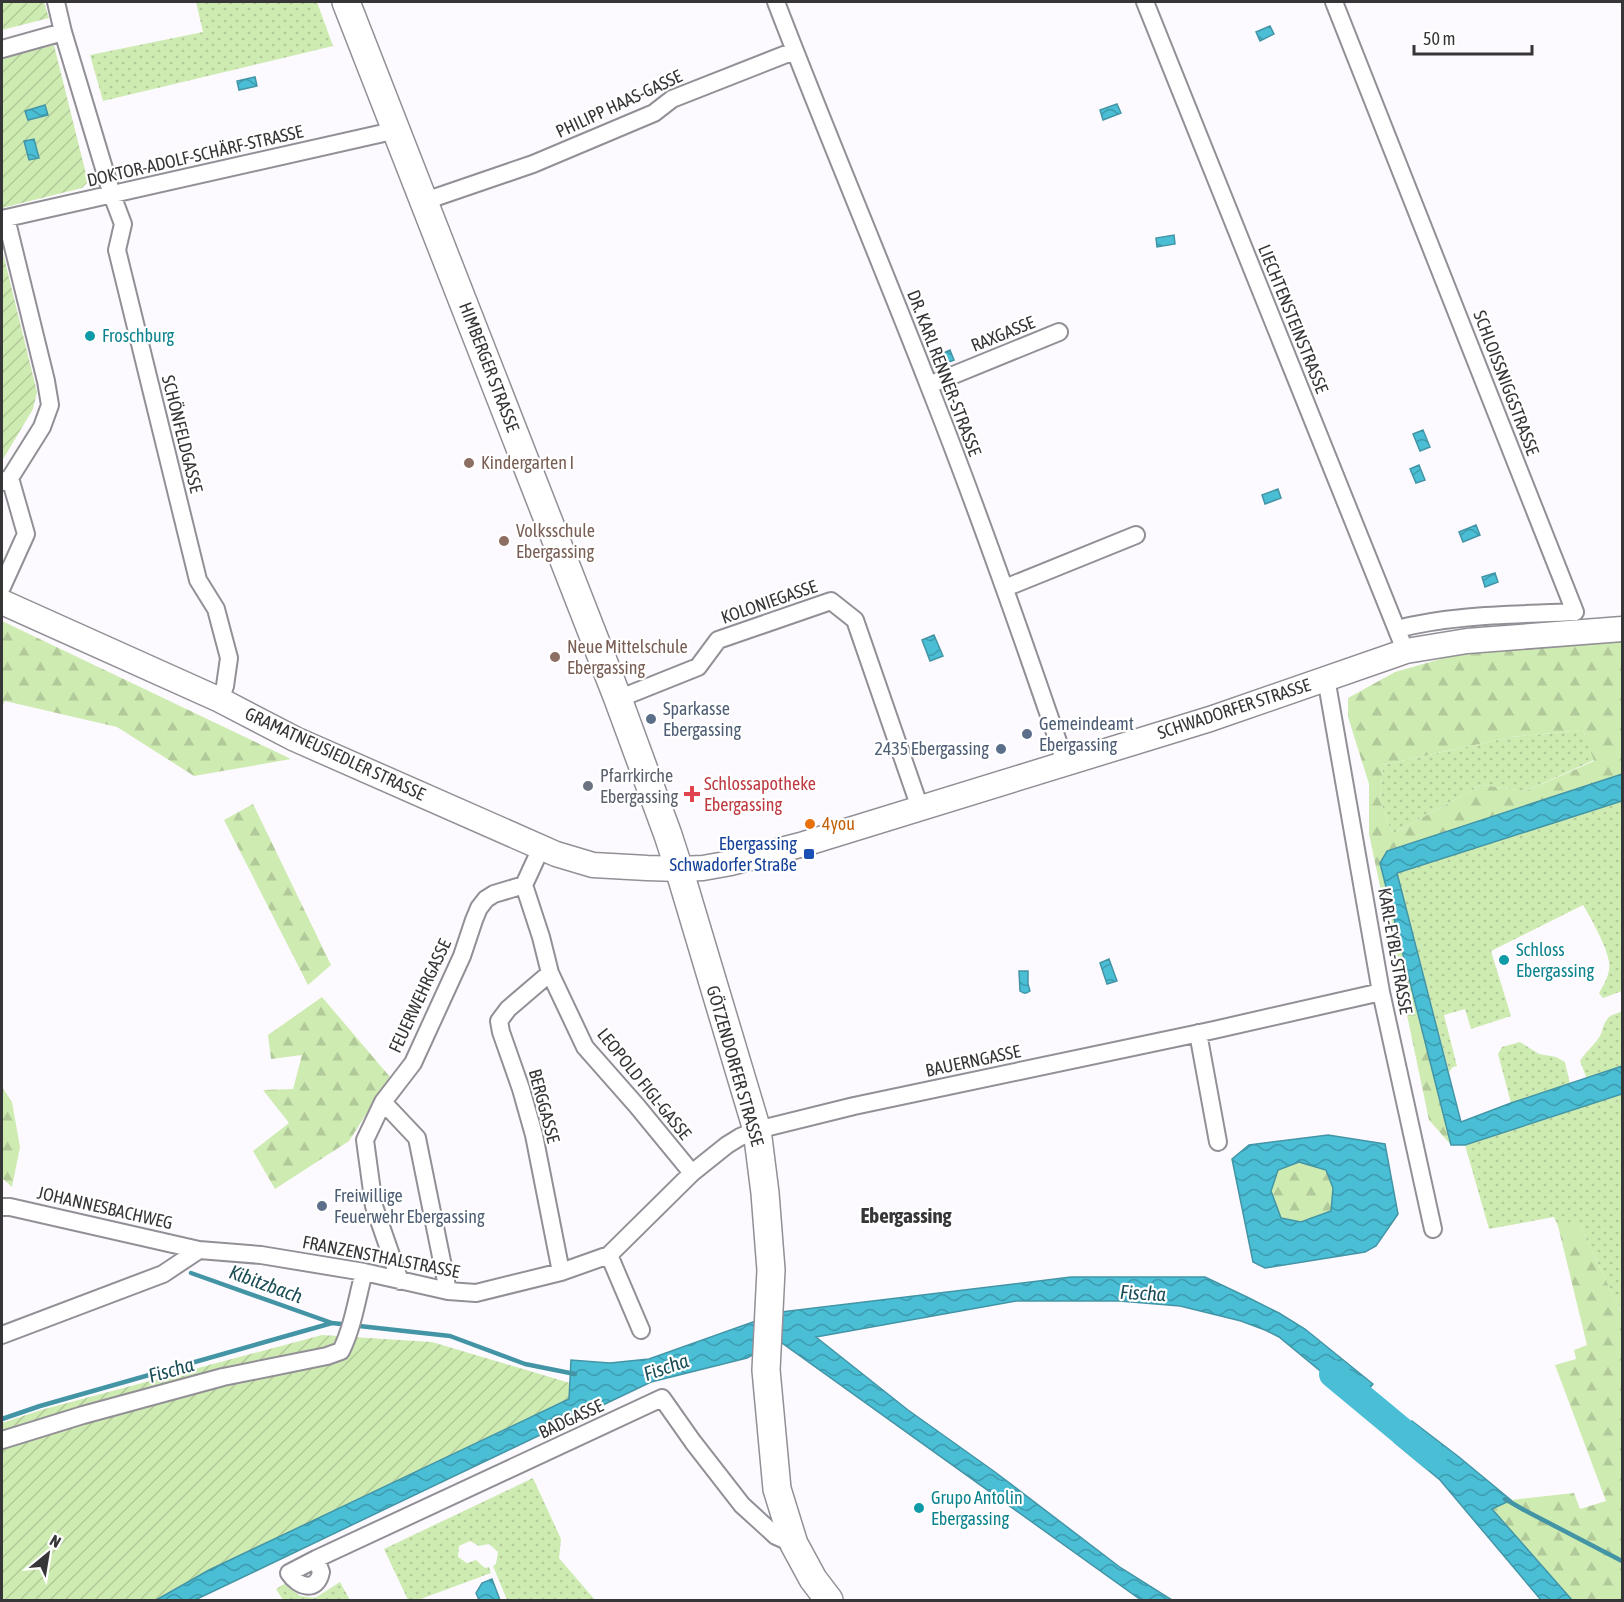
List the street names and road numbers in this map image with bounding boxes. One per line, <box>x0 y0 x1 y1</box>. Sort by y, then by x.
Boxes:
street label: PHILIPP HAAS-GASSE <box>552 65 686 142</box>
street label: DOKTOR-ADOLF-SCHÄRF-STRASSE <box>85 120 305 191</box>
street label: LIECHTENSTEINSTRASSE <box>1254 241 1333 396</box>
street label: DR. KARL RENNER-STRASSE <box>903 287 986 459</box>
street label: HIMBERGER STRASSE <box>455 299 524 435</box>
street label: SCHLOISSNIGGSTRASSE <box>1469 307 1544 458</box>
street label: RAXGASSE <box>968 311 1038 356</box>
street label: SCHÖNFELDGASSE <box>158 373 207 495</box>
street label: KOLONIEGASSE <box>718 575 820 628</box>
street label: SCHWADORFER STRASSE <box>1155 674 1313 743</box>
street label: GRAMATNEUSIEDLER STRASSE <box>242 703 429 805</box>
street label: KARL-EYBL-STRASSE <box>1374 886 1417 1016</box>
street label: FEUERWEHRGASSE <box>384 935 455 1056</box>
street label: GÖTZENDORFER STRASSE <box>703 983 769 1149</box>
street label: LEOPOLD FIGL-GASSE <box>593 1024 696 1144</box>
street label: BAUERNGASSE <box>924 1040 1023 1081</box>
street label: BERGGASSE <box>525 1067 565 1145</box>
street label: JOHANNESBACHWEG <box>35 1182 175 1233</box>
street label: FRANZENSTHALSTRASSE <box>301 1231 462 1282</box>
street label: BADGASSE <box>535 1394 607 1443</box>

